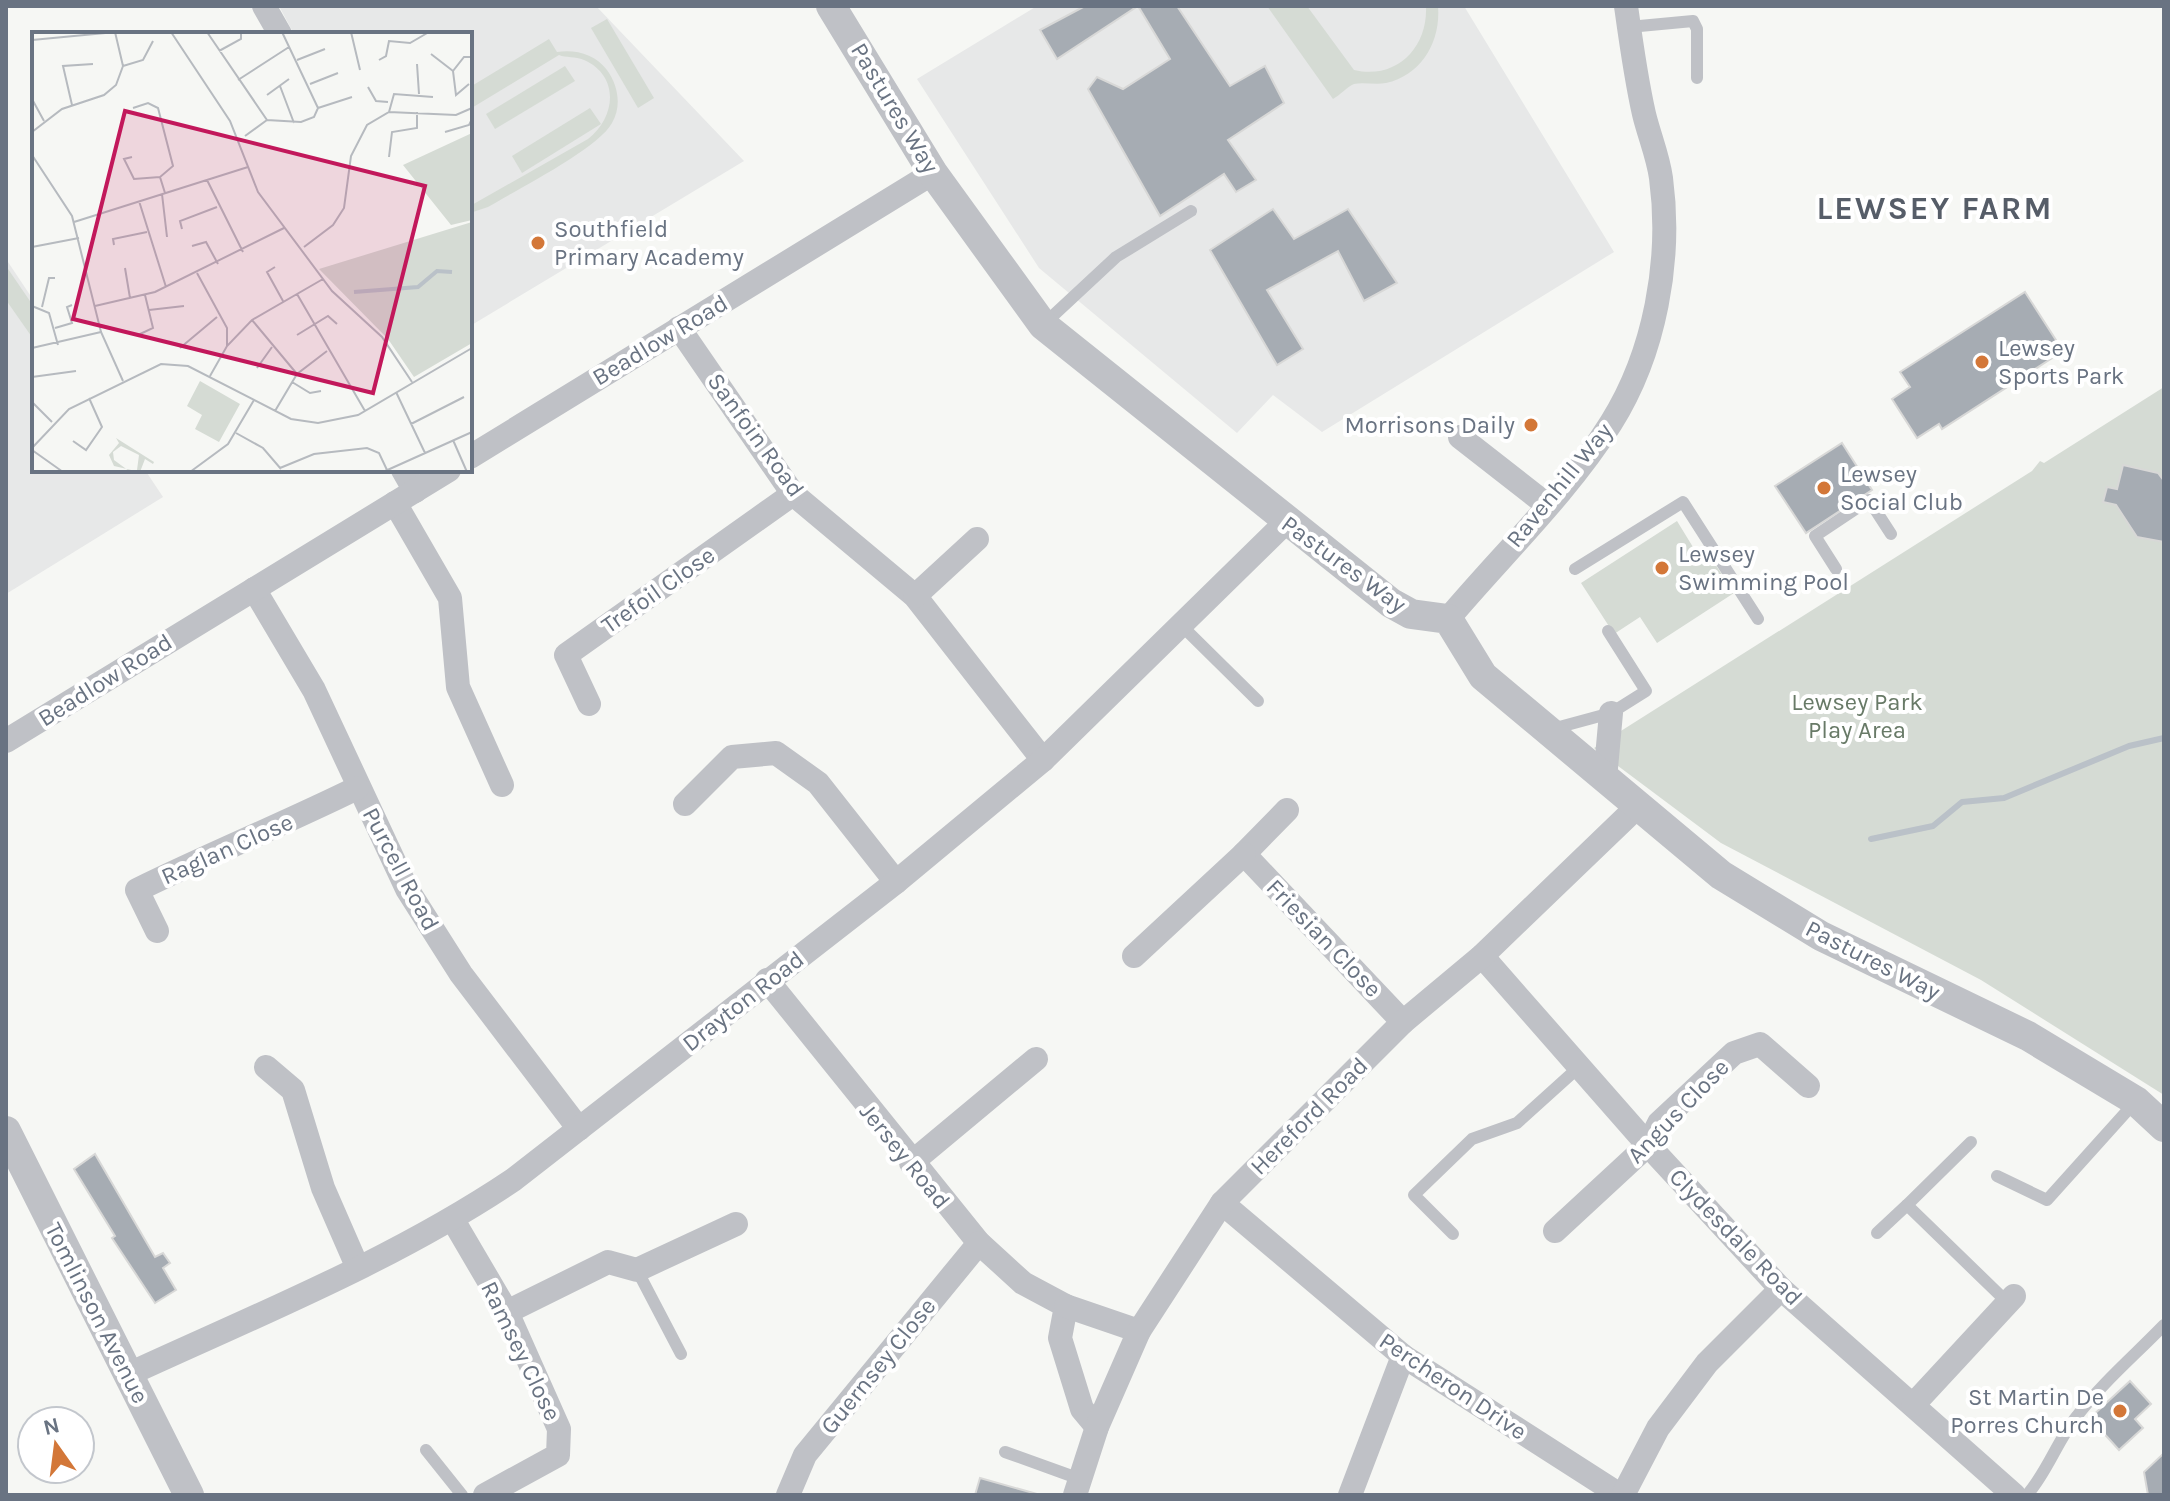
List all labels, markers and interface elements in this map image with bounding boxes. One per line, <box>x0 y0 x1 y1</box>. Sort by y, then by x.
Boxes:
inset map <box>32 32 472 472</box>
street label: Pastures Way <box>845 38 945 178</box>
district label: LEWSEY FARM <box>1817 190 2053 227</box>
place label: Southfield Primary Academy <box>554 215 744 271</box>
marker: Southfield Primary Academy <box>529 234 547 252</box>
street label: Beadlow Road <box>587 289 733 391</box>
place label: Lewsey Sports Park <box>1998 334 2124 390</box>
marker: Lewsey Sports Park <box>1973 353 1991 371</box>
street label: Sanfoin Road <box>702 368 810 502</box>
place label: Morrisons Daily <box>1344 411 1515 439</box>
marker: Morrisons Daily <box>1522 416 1540 434</box>
street label: Ravenhill Way <box>1500 417 1618 553</box>
place label: Lewsey Social Club <box>1840 460 1963 516</box>
marker: Lewsey Social Club <box>1815 479 1833 497</box>
street label: Pastures Way <box>1276 509 1412 619</box>
place label: Lewsey Swimming Pool <box>1678 540 1849 596</box>
street label: Trefoil Close <box>596 541 720 639</box>
marker: Lewsey Swimming Pool <box>1653 559 1671 577</box>
street label: Beadlow Road <box>33 628 177 732</box>
park label: Lewsey Park Play Area <box>1791 688 1923 744</box>
street label: Purcell Road <box>357 803 445 935</box>
street label: Raglan Close <box>157 808 297 890</box>
street label: Friesian Close <box>1261 873 1387 1003</box>
street label: Pastures Way <box>1801 914 1945 1006</box>
street label: Drayton Road <box>677 945 809 1057</box>
street label: Hereford Road <box>1244 1051 1374 1181</box>
street label: Angus Close <box>1621 1053 1735 1169</box>
street label: Jersey Road <box>854 1098 956 1214</box>
street label: Clydesdale Road <box>1664 1163 1808 1311</box>
street label: Tomlinson Avenue <box>39 1218 155 1408</box>
street label: Ramsey Close <box>475 1277 567 1425</box>
street label: Guernsey Close <box>815 1292 941 1440</box>
street label: Percheron Drive <box>1374 1326 1532 1446</box>
place label: St Martin De Porres Church <box>1950 1383 2104 1439</box>
marker: St Martin De Porres Church <box>2111 1402 2129 1420</box>
north arrow <box>16 1405 96 1485</box>
text: N <box>41 1412 62 1441</box>

